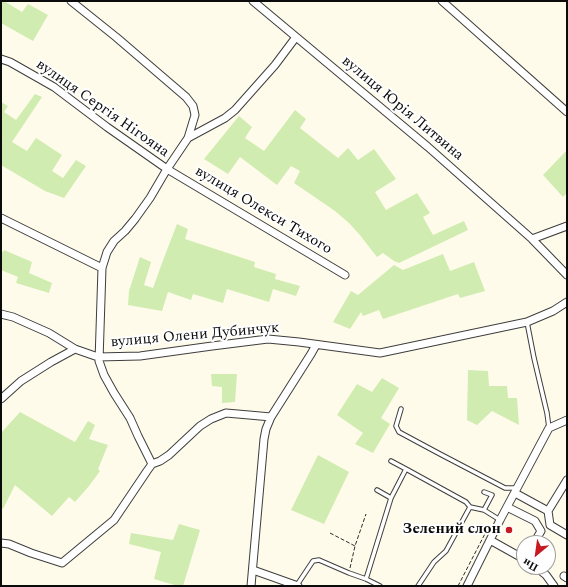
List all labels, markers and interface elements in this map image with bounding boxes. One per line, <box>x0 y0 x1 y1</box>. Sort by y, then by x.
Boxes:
street label: вулиця Юрія Литвина <box>337 53 467 165</box>
street label: вулиця Сергія Нігояна <box>32 56 172 162</box>
street label: вулиця Олекси Тихого <box>191 163 335 259</box>
street label: вулиця Олени Дубинчук <box>110 320 280 352</box>
place label: Зелений слон <box>403 521 501 539</box>
marker: Зелений слон <box>504 525 514 535</box>
north arrow <box>516 535 556 575</box>
text: Пн <box>519 554 541 576</box>

